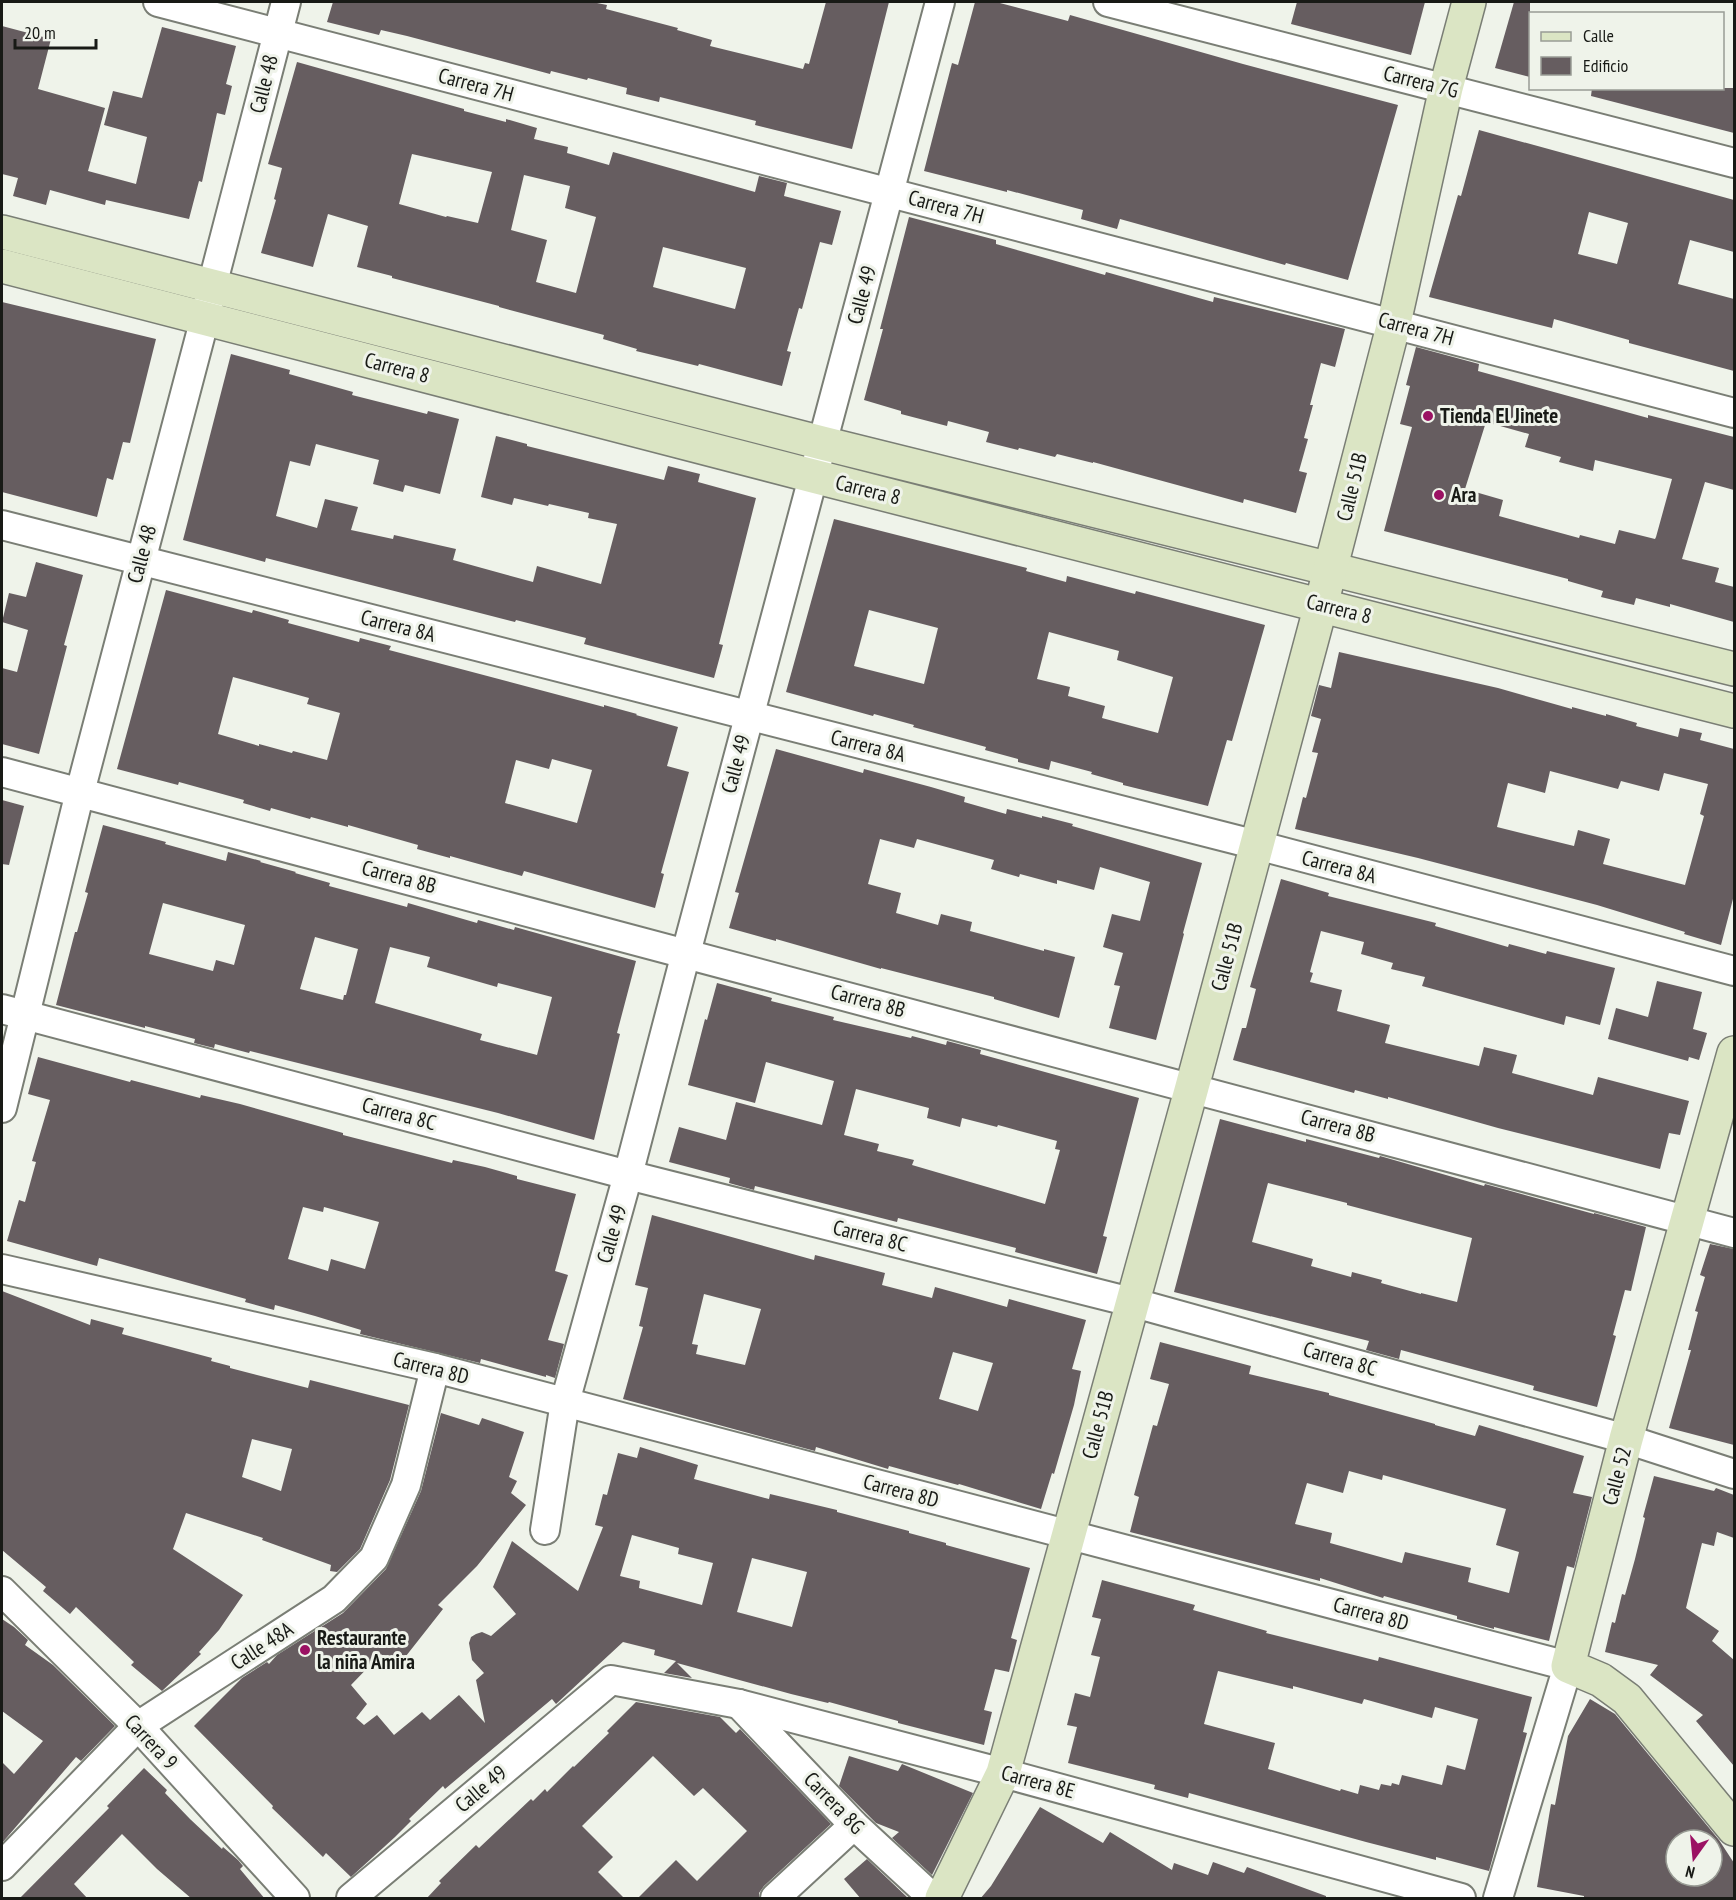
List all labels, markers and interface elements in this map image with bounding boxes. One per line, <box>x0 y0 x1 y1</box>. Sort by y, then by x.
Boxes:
scale bar <box>15 12 96 50</box>
legend <box>1529 12 1724 90</box>
text: 20 m <box>24 21 56 44</box>
text: Calle <box>1583 24 1614 47</box>
street label: Calle 48 <box>243 52 284 116</box>
text: Edificio <box>1583 54 1629 77</box>
street label: Carrera 7G <box>1381 59 1461 104</box>
street label: Carrera 7H <box>435 61 517 108</box>
street label: Carrera 7H <box>905 183 987 230</box>
street label: Calle 49 <box>841 263 882 327</box>
street label: Carrera 7H <box>1375 305 1457 352</box>
street label: Carrera 8 <box>362 346 432 389</box>
place label: Tienda El Jinete <box>1440 402 1558 429</box>
marker: Tienda El Jinete <box>1421 409 1435 423</box>
street label: Calle 51B <box>1330 450 1373 524</box>
street label: Carrera 8 <box>833 468 903 511</box>
place label: Ara <box>1450 481 1477 508</box>
marker: Ara <box>1432 488 1446 502</box>
street label: Calle 48 <box>121 522 162 586</box>
street label: Carrera 8 <box>1304 587 1374 630</box>
street label: Carrera 8A <box>358 603 438 648</box>
street label: Carrera 8A <box>828 723 908 768</box>
street label: Calle 49 <box>715 732 756 796</box>
street label: Carrera 8A <box>1299 844 1379 889</box>
street label: Carrera 8B <box>359 854 439 899</box>
street label: Calle 51B <box>1204 920 1249 994</box>
street label: Carrera 8B <box>828 978 908 1023</box>
street label: Carrera 8C <box>359 1091 439 1136</box>
street label: Carrera 8B <box>1298 1103 1378 1148</box>
street label: Calle 49 <box>590 1202 633 1266</box>
street label: Carrera 8C <box>830 1213 910 1258</box>
street label: Carrera 8C <box>1300 1335 1381 1382</box>
street label: Carrera 8D <box>390 1345 472 1390</box>
street label: Calle 51B <box>1075 1388 1120 1462</box>
street label: Calle 52 <box>1596 1444 1637 1508</box>
street label: Carrera 8D <box>860 1468 942 1514</box>
street label: Carrera 8D <box>1330 1591 1412 1637</box>
street label: Calle 48A <box>225 1615 298 1676</box>
place label: Restaurante la niña Amira <box>317 1624 415 1675</box>
marker: Restaurante la niña Amira <box>298 1643 312 1657</box>
street label: Carrera 9 <box>119 1708 184 1775</box>
street label: Calle 49 <box>449 1759 512 1818</box>
street label: Carrera 8E <box>998 1759 1078 1804</box>
street label: Carrera 8G <box>798 1766 871 1839</box>
north arrow <box>1664 1828 1724 1888</box>
text: N <box>1683 1862 1697 1883</box>

